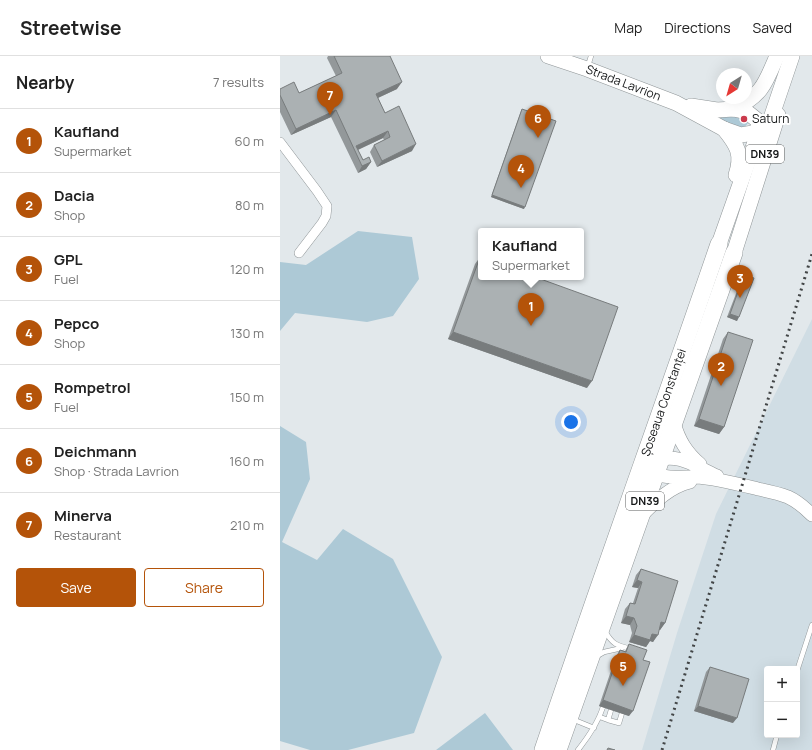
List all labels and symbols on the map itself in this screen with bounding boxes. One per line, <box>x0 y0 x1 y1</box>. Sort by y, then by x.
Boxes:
street label: Strada Lavrion <box>583 60 664 104</box>
north arrow <box>716 68 752 104</box>
pin: 7 <box>317 82 343 115</box>
pin: 6 <box>525 105 551 138</box>
place label: Saturn <box>752 110 789 127</box>
marker: Saturn <box>739 114 749 124</box>
road number: DN39 <box>746 145 784 163</box>
pin: 4 <box>508 155 534 188</box>
pin: 3 <box>727 265 753 298</box>
pin: 1 <box>518 293 544 326</box>
street label: Șoseaua Constanței <box>637 346 690 458</box>
pin: 2 <box>708 353 734 386</box>
your location <box>561 412 581 432</box>
road number: DN39 <box>626 492 664 510</box>
pin: 5 <box>610 653 636 686</box>

